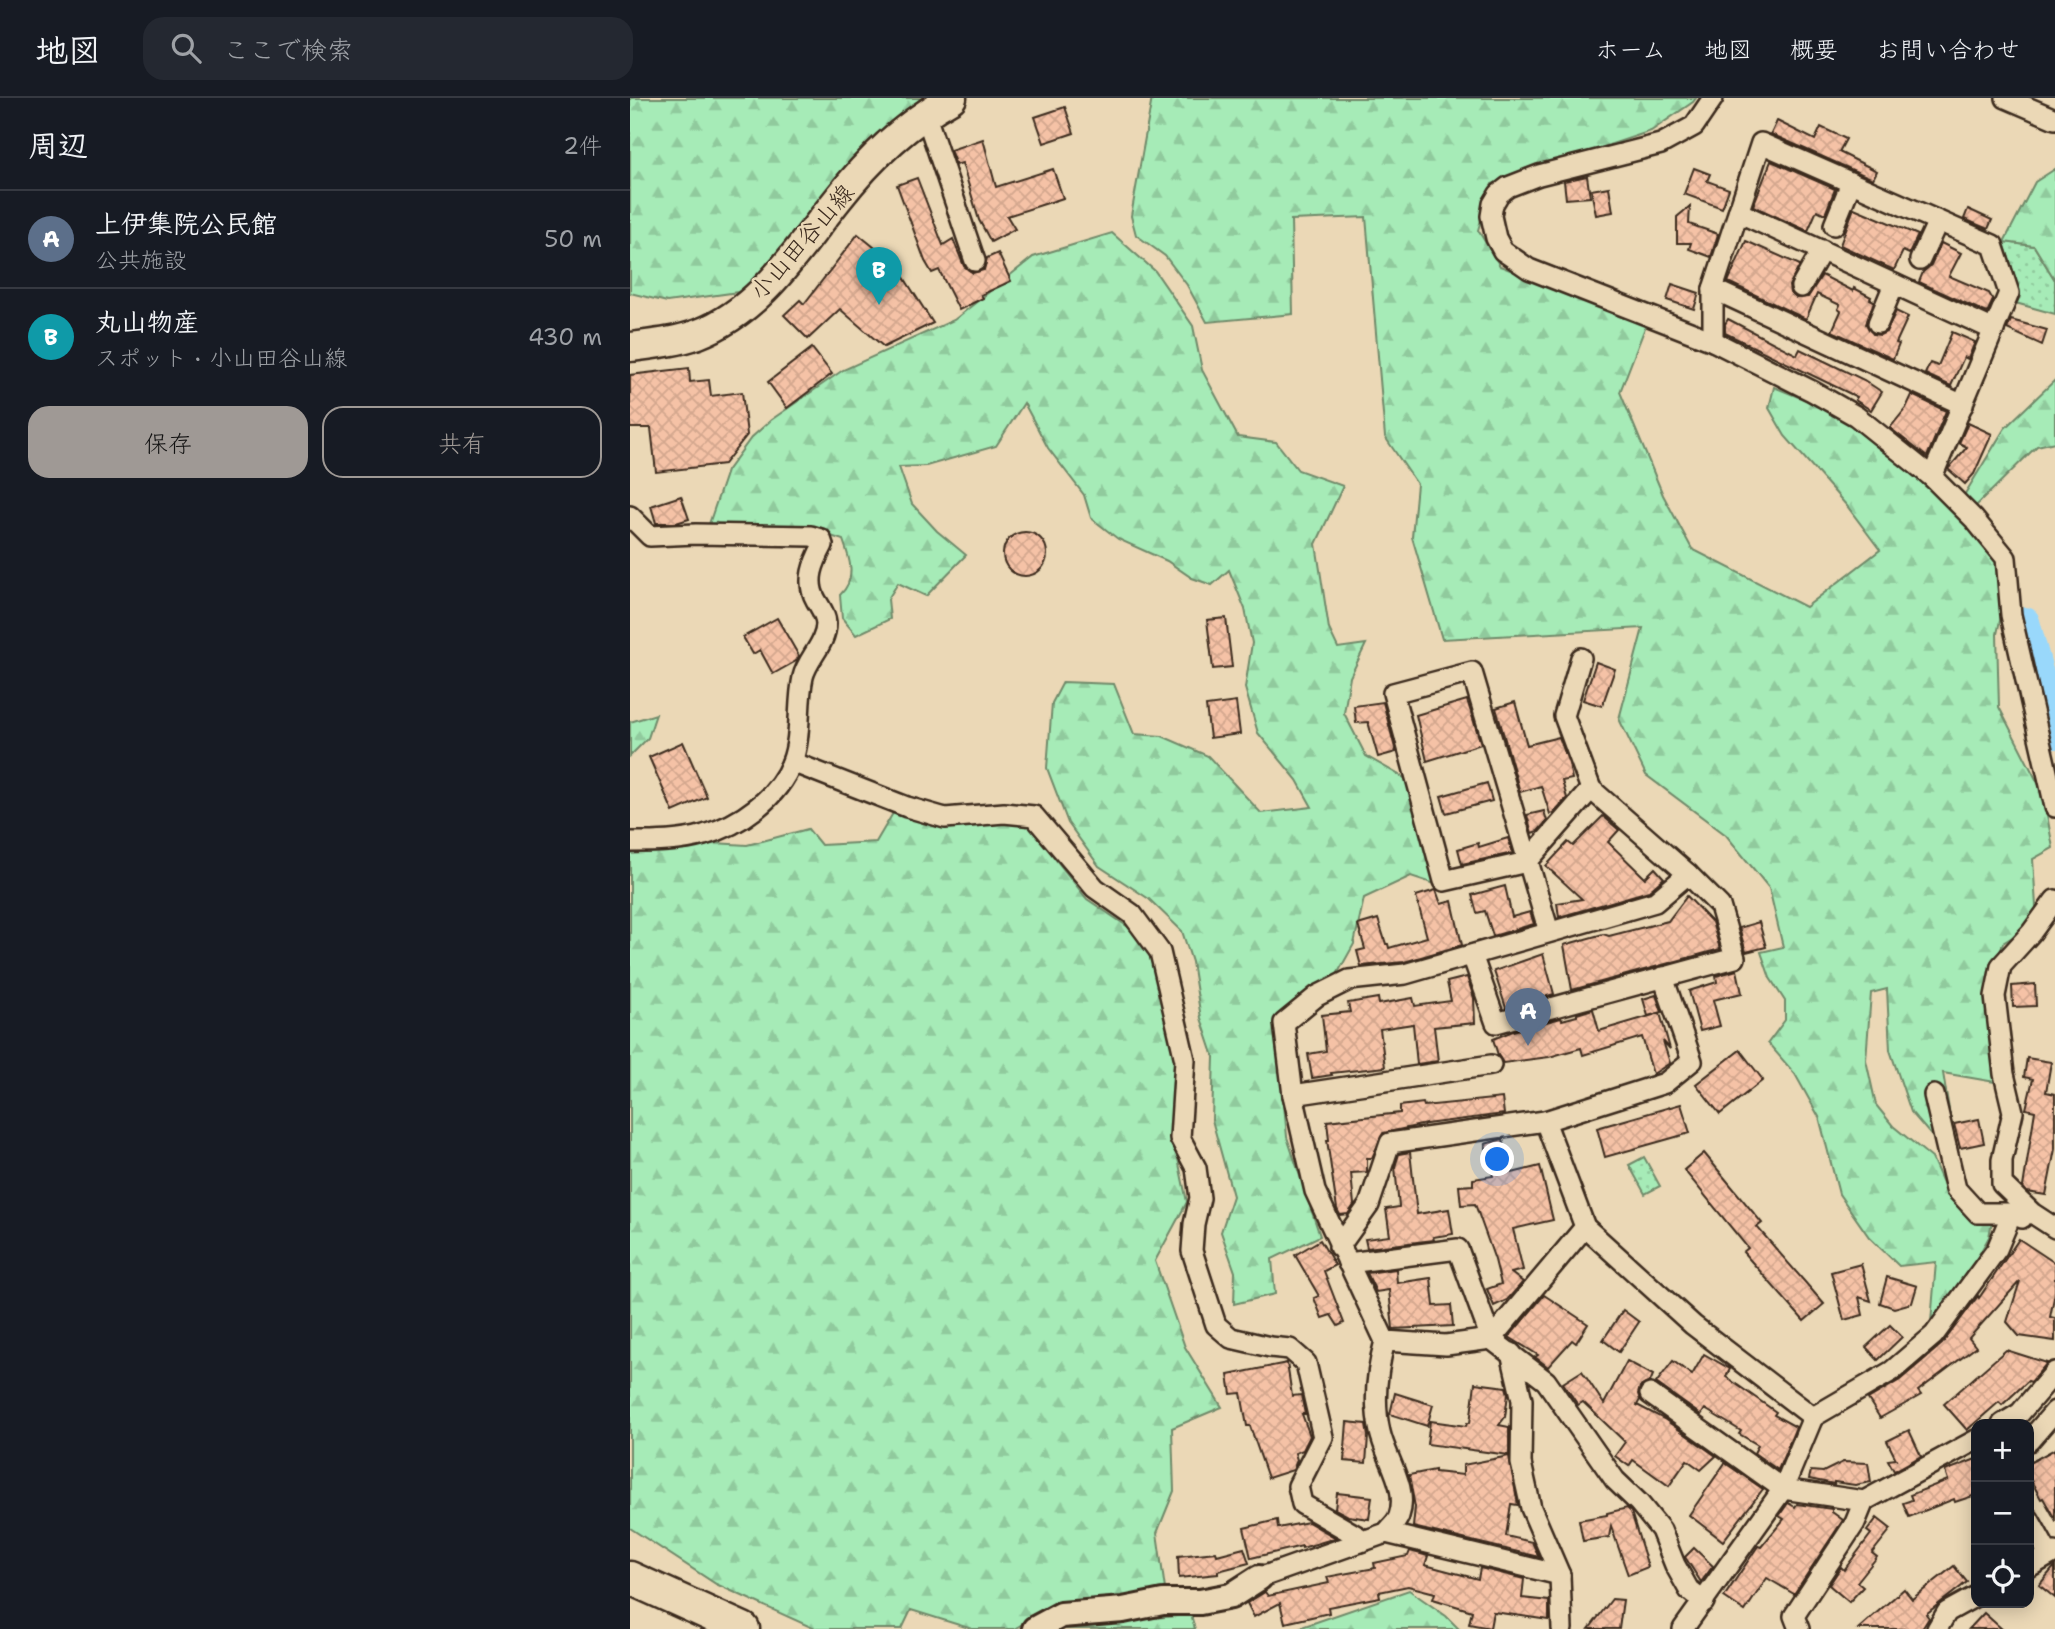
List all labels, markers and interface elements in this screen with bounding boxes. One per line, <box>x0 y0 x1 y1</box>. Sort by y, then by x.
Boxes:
search box <box>143 17 633 80</box>
text: 地図 <box>35 28 101 73</box>
icon: search <box>167 29 205 67</box>
text: ここで検索 <box>223 32 353 67</box>
text: ホーム <box>1595 34 1666 66</box>
text: 地図 <box>1704 34 1752 66</box>
text: 概要 <box>1790 34 1838 66</box>
text: お問い合わせ <box>1876 34 2020 66</box>
text: 周辺 <box>28 125 88 166</box>
text: 2件 <box>563 131 602 161</box>
street label: 小山田谷山線 <box>743 177 861 307</box>
text: 上伊集院公民館 <box>95 206 277 241</box>
text: A <box>42 224 60 254</box>
text: 50 m <box>544 224 602 254</box>
text: 公共施設 <box>95 245 187 275</box>
pin: B <box>856 247 902 305</box>
text: 丸山物産 <box>95 304 199 339</box>
text: B <box>44 322 58 352</box>
text: 430 m <box>528 322 602 352</box>
text: スポット · 小山田谷山線 <box>95 343 347 373</box>
button: 保存 <box>28 406 308 478</box>
button: 共有 <box>322 406 602 478</box>
pin: A <box>1505 988 1551 1046</box>
your location <box>1480 1142 1514 1176</box>
map controls <box>1971 1419 2034 1608</box>
button: + <box>1971 1419 2034 1482</box>
button: − <box>1971 1482 2034 1545</box>
button: locate <box>1971 1545 2034 1608</box>

